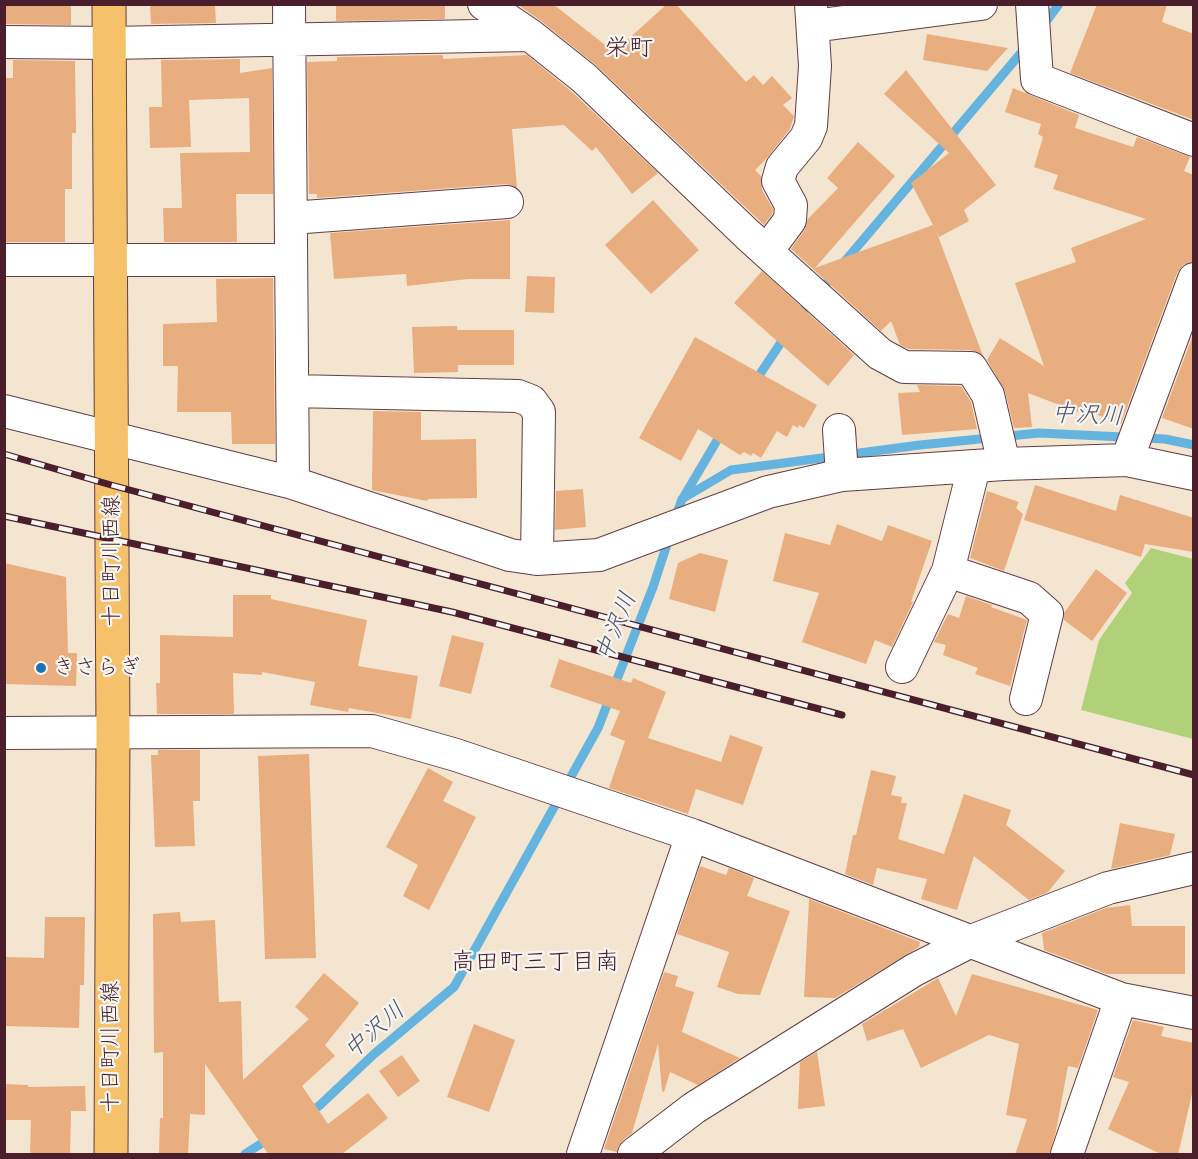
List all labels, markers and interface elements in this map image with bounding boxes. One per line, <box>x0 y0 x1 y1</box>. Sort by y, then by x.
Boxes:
district label: 栄町 <box>605 35 653 63</box>
water label: 中沢川 <box>1050 400 1124 432</box>
street label: 十日町川西線 <box>99 495 125 627</box>
water label: 中沢川 <box>590 588 644 666</box>
place label: きさらぎ <box>53 655 141 681</box>
marker: きさらぎ <box>34 661 48 675</box>
district label: 高田町三丁目南 <box>451 949 619 977</box>
street label: 十日町川西線 <box>98 981 124 1113</box>
water label: 中沢川 <box>338 997 412 1065</box>

